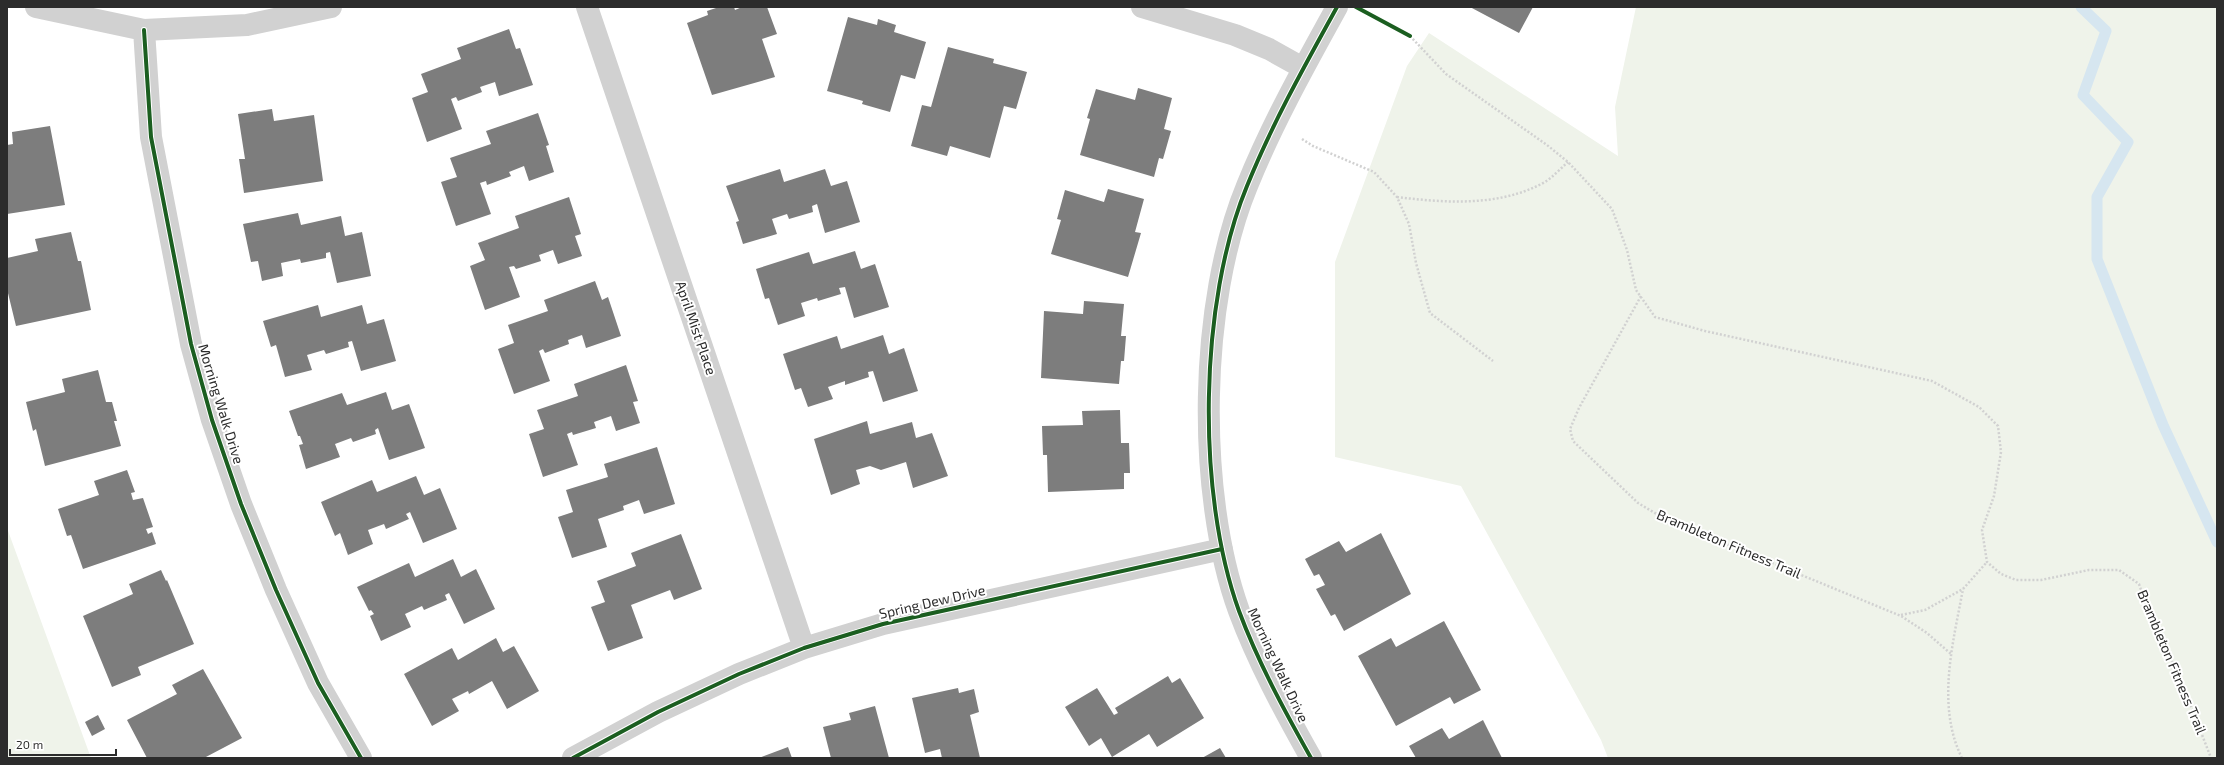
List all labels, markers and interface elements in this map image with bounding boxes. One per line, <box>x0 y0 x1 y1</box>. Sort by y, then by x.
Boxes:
street label: April Mist Place <box>672 278 721 377</box>
street label: Morning Walk Drive <box>195 342 248 466</box>
street label: Brambleton Fitness Trail <box>1654 505 1805 582</box>
street label: Spring Dew Drive <box>877 581 987 622</box>
street label: Brambleton Fitness Trail <box>2134 587 2211 737</box>
street label: Morning Walk Drive <box>1244 605 1312 725</box>
scale bar <box>10 731 116 757</box>
text: 20 m <box>16 737 43 751</box>

